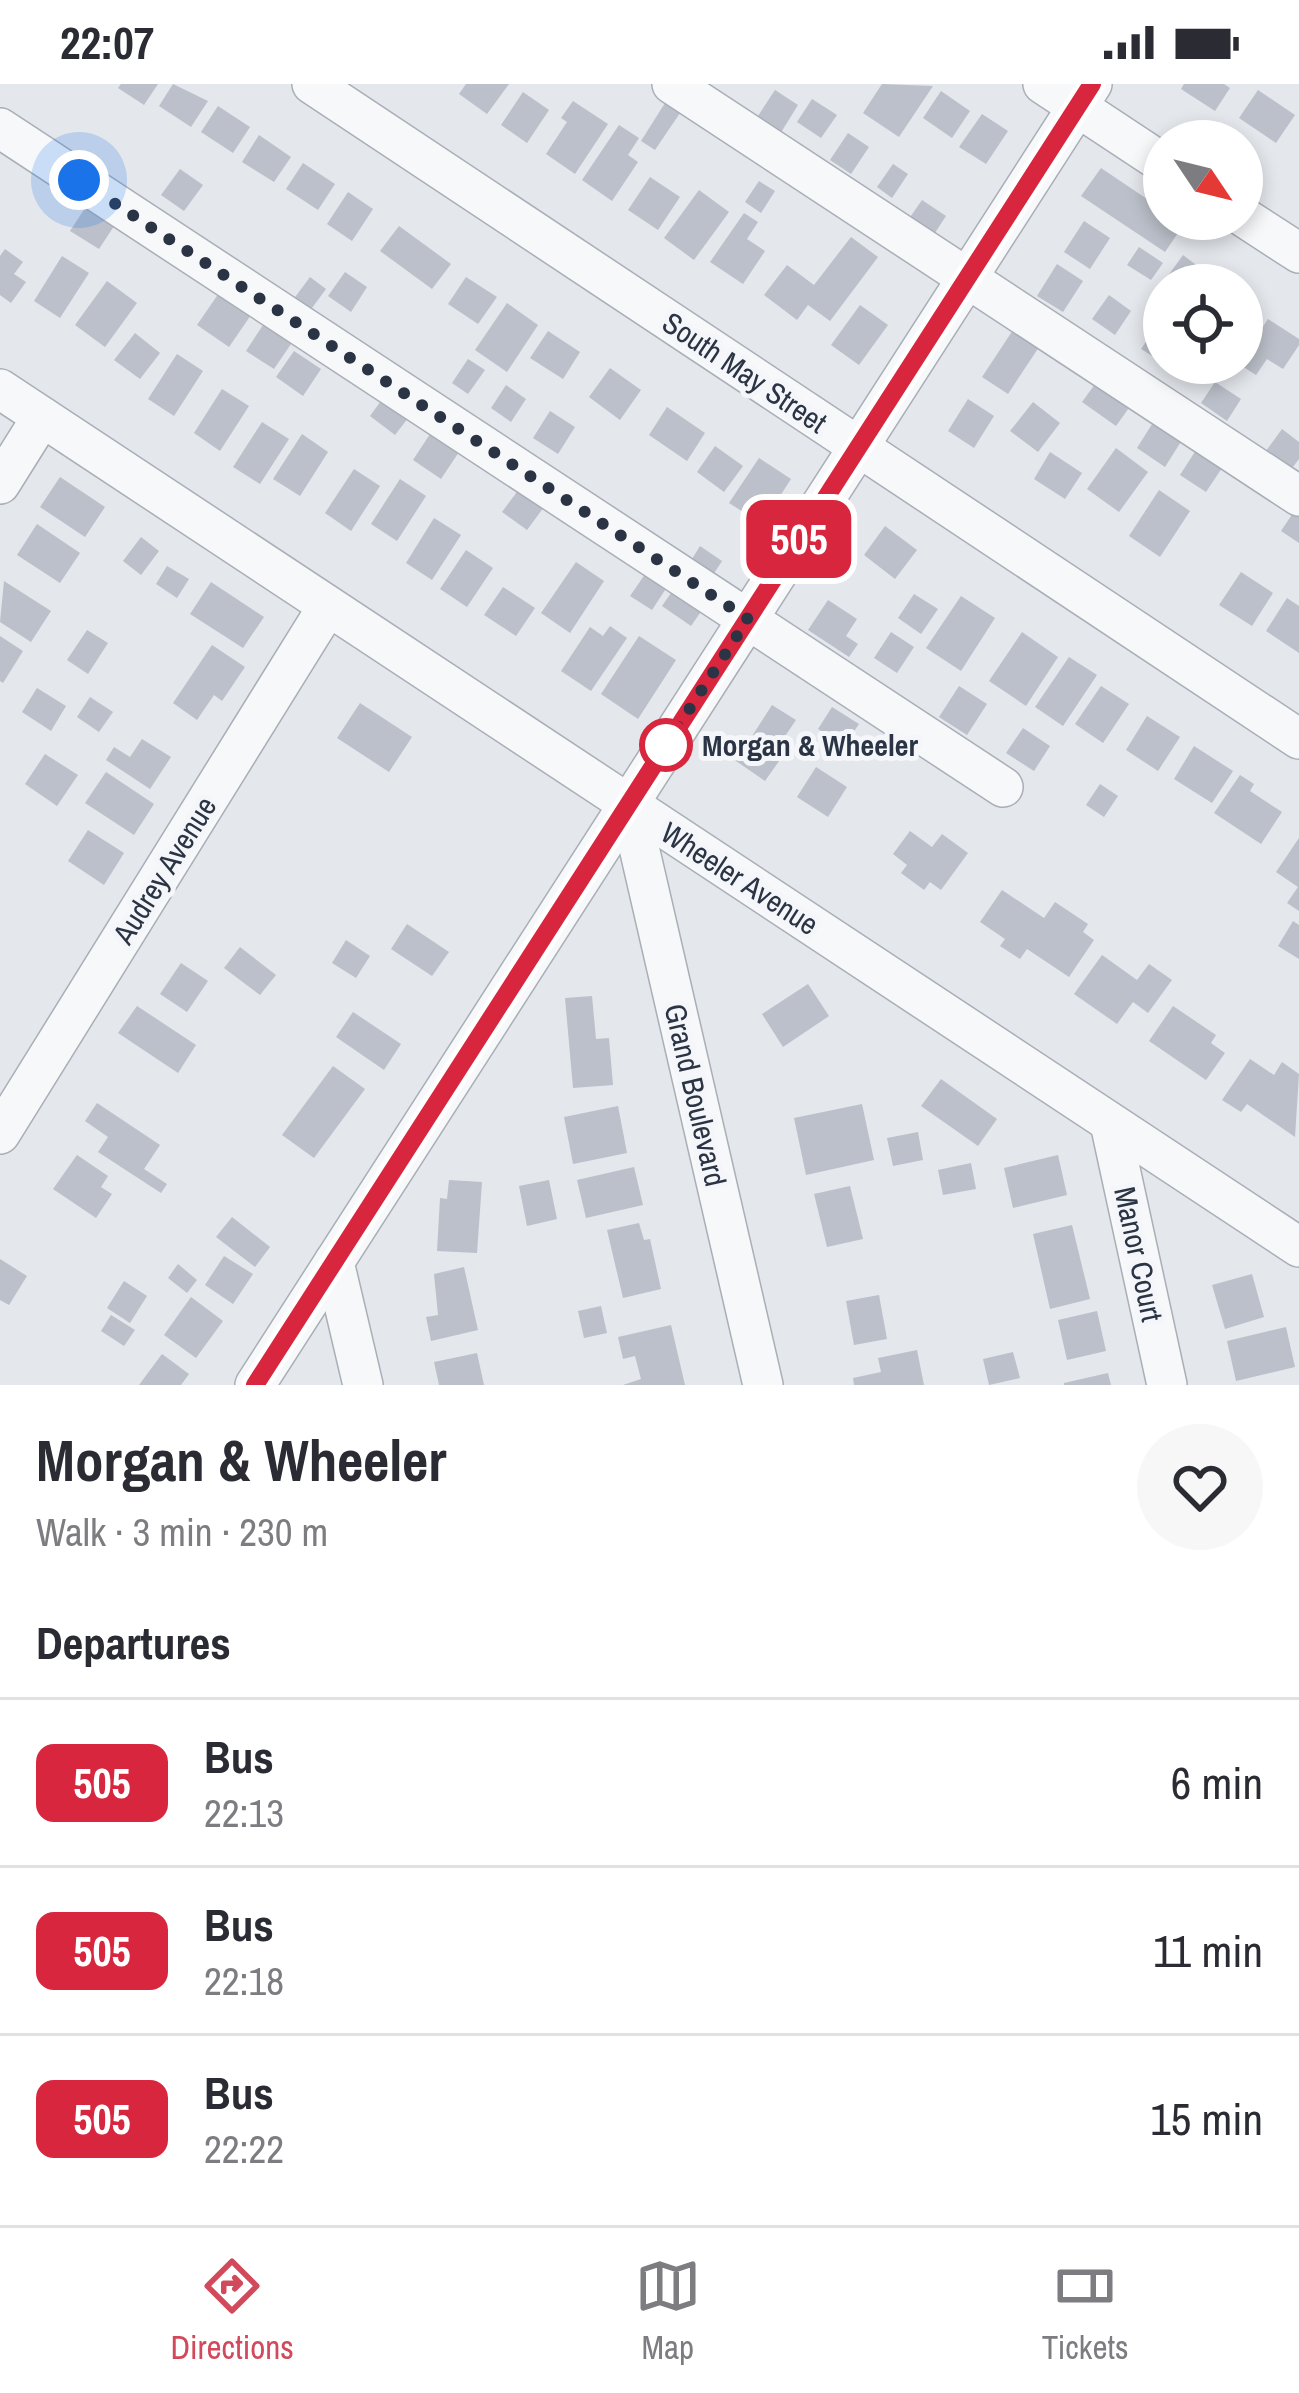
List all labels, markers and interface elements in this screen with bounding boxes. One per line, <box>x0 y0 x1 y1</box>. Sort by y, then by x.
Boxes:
text: 22:07 <box>60 12 154 73</box>
north arrow <box>1143 120 1263 240</box>
map controls <box>1143 120 1263 384</box>
your location <box>49 150 109 210</box>
button: locate <box>1143 264 1263 384</box>
street label: South May Street <box>655 302 835 442</box>
line badge: 505 <box>730 500 868 578</box>
text: 505 <box>770 511 828 567</box>
marker: Morgan & Wheeler <box>641 720 691 770</box>
place label: Morgan & Wheeler <box>702 725 918 765</box>
street label: Audrey Avenue <box>102 789 225 952</box>
street label: Wheeler Avenue <box>654 812 826 944</box>
street label: Grand Boulevard <box>656 1000 736 1190</box>
street label: Manor Court <box>1105 1183 1173 1325</box>
text: Morgan & Wheeler <box>36 1422 446 1499</box>
button: heart <box>1137 1424 1263 1550</box>
text: Walk · 3 min · 230 m <box>36 1506 328 1558</box>
text: Departures <box>36 1612 231 1673</box>
text: Bus <box>204 1726 274 1787</box>
text: 6 min <box>1171 1752 1263 1813</box>
text: 505 <box>73 1755 131 1811</box>
text: 22:13 <box>204 1787 284 1839</box>
text: Bus <box>204 1894 274 1955</box>
text: 11 min <box>1153 1920 1263 1981</box>
text: 505 <box>73 1923 131 1979</box>
text: 22:18 <box>204 1955 284 2007</box>
text: Bus <box>204 2062 274 2123</box>
text: 15 min <box>1150 2088 1263 2149</box>
text: 505 <box>73 2091 131 2147</box>
text: 22:22 <box>204 2123 284 2175</box>
tab: Directions <box>171 2253 294 2369</box>
tab: Map <box>635 2253 701 2369</box>
tab: Tickets <box>1042 2253 1128 2369</box>

